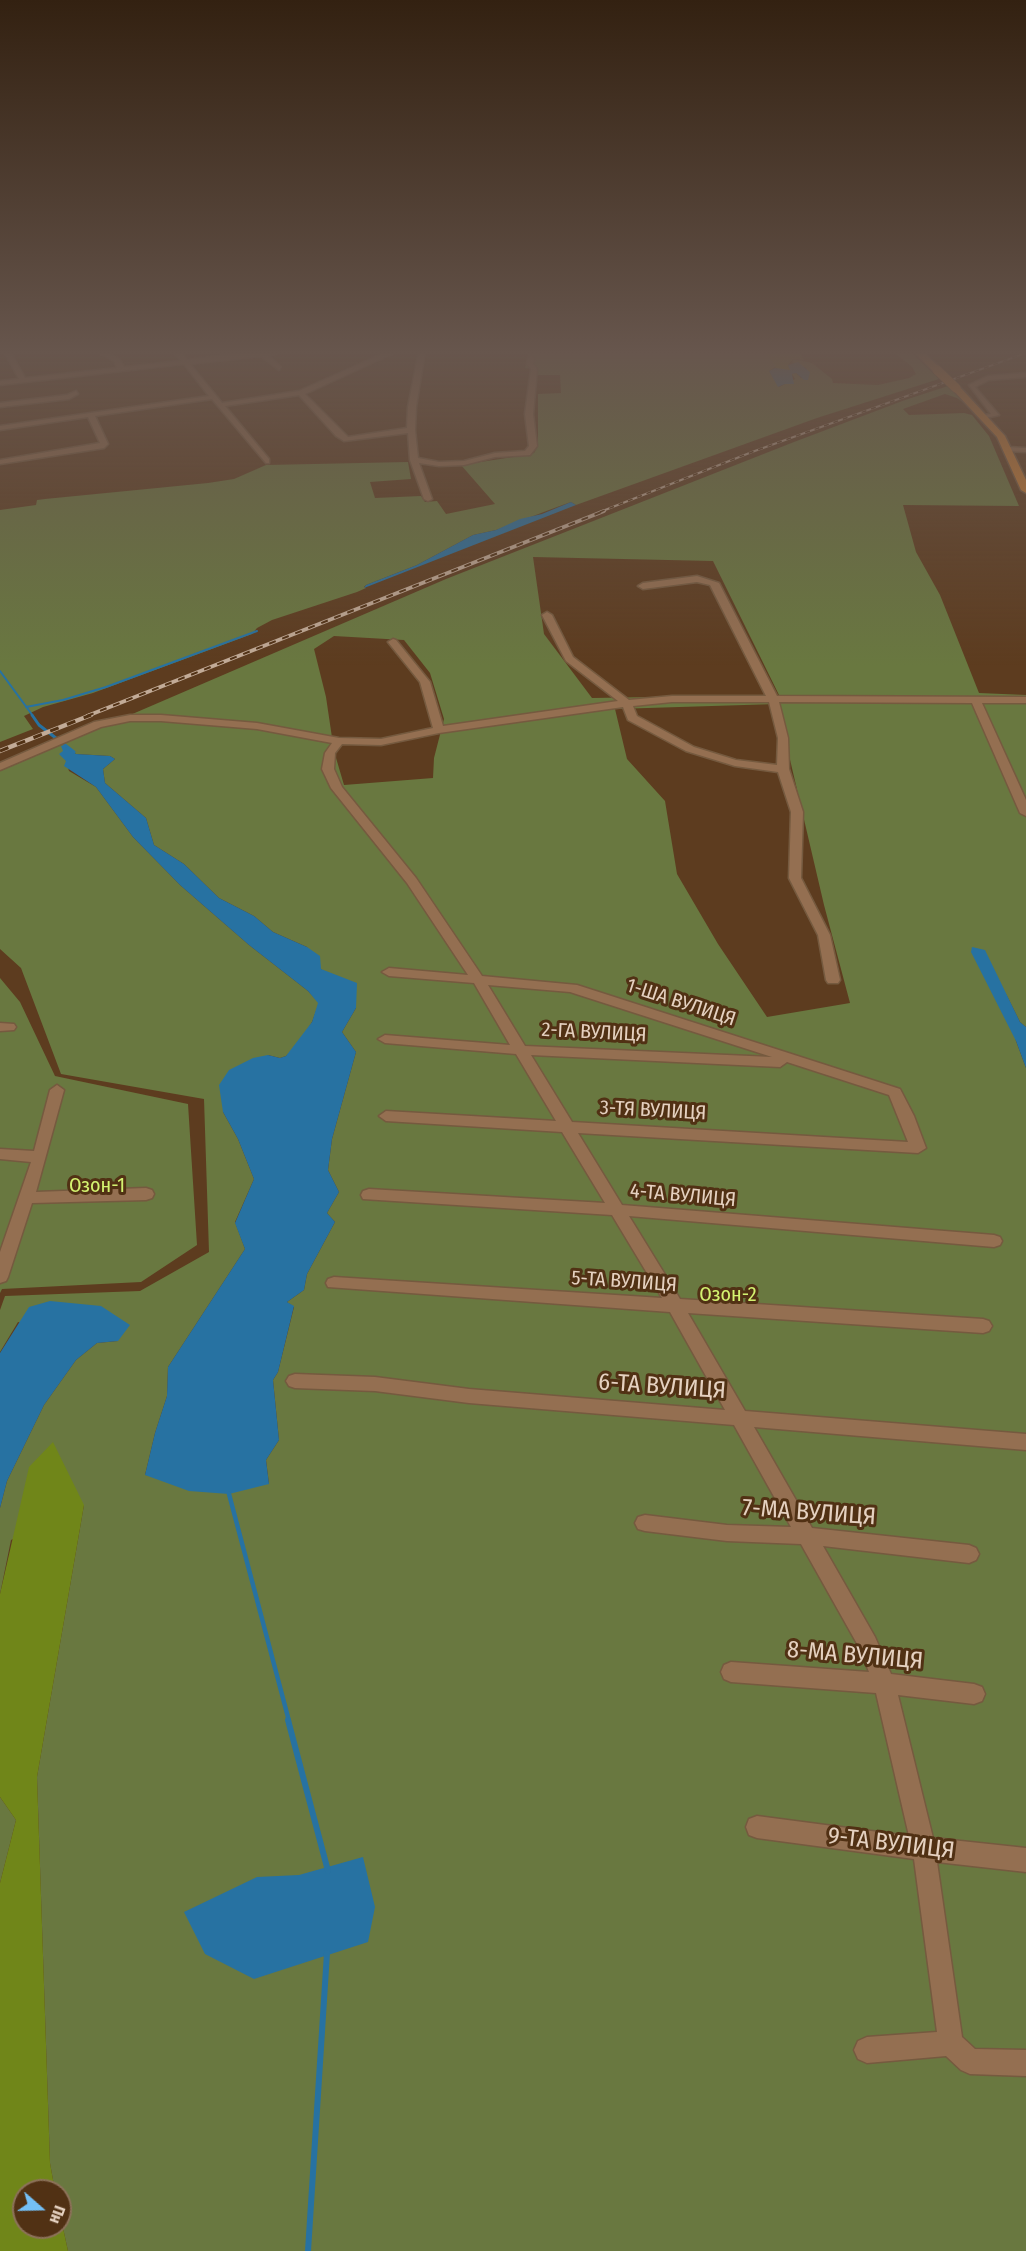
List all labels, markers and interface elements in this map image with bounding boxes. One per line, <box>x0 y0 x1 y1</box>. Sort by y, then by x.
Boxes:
street label: 1-ША ВУЛИЦЯ <box>623 974 739 1032</box>
street label: 2-ГА ВУЛИЦЯ <box>541 1018 647 1048</box>
street label: 3-ТЯ ВУЛИЦЯ <box>599 1096 707 1126</box>
park label: Озон-1 <box>69 1174 125 1198</box>
street label: 4-ТА ВУЛИЦЯ <box>629 1179 737 1213</box>
street label: 5-ТА ВУЛИЦЯ <box>570 1266 678 1298</box>
park label: Озон-2 <box>699 1283 757 1307</box>
street label: 6-ТА ВУЛИЦЯ <box>597 1368 727 1406</box>
street label: 7-МА ВУЛИЦЯ <box>741 1494 877 1532</box>
street label: 8-МА ВУЛИЦЯ <box>786 1636 924 1676</box>
street label: 9-ТА ВУЛИЦЯ <box>826 1822 956 1866</box>
north arrow <box>12 2179 72 2239</box>
text: Пн <box>45 2203 70 2226</box>

